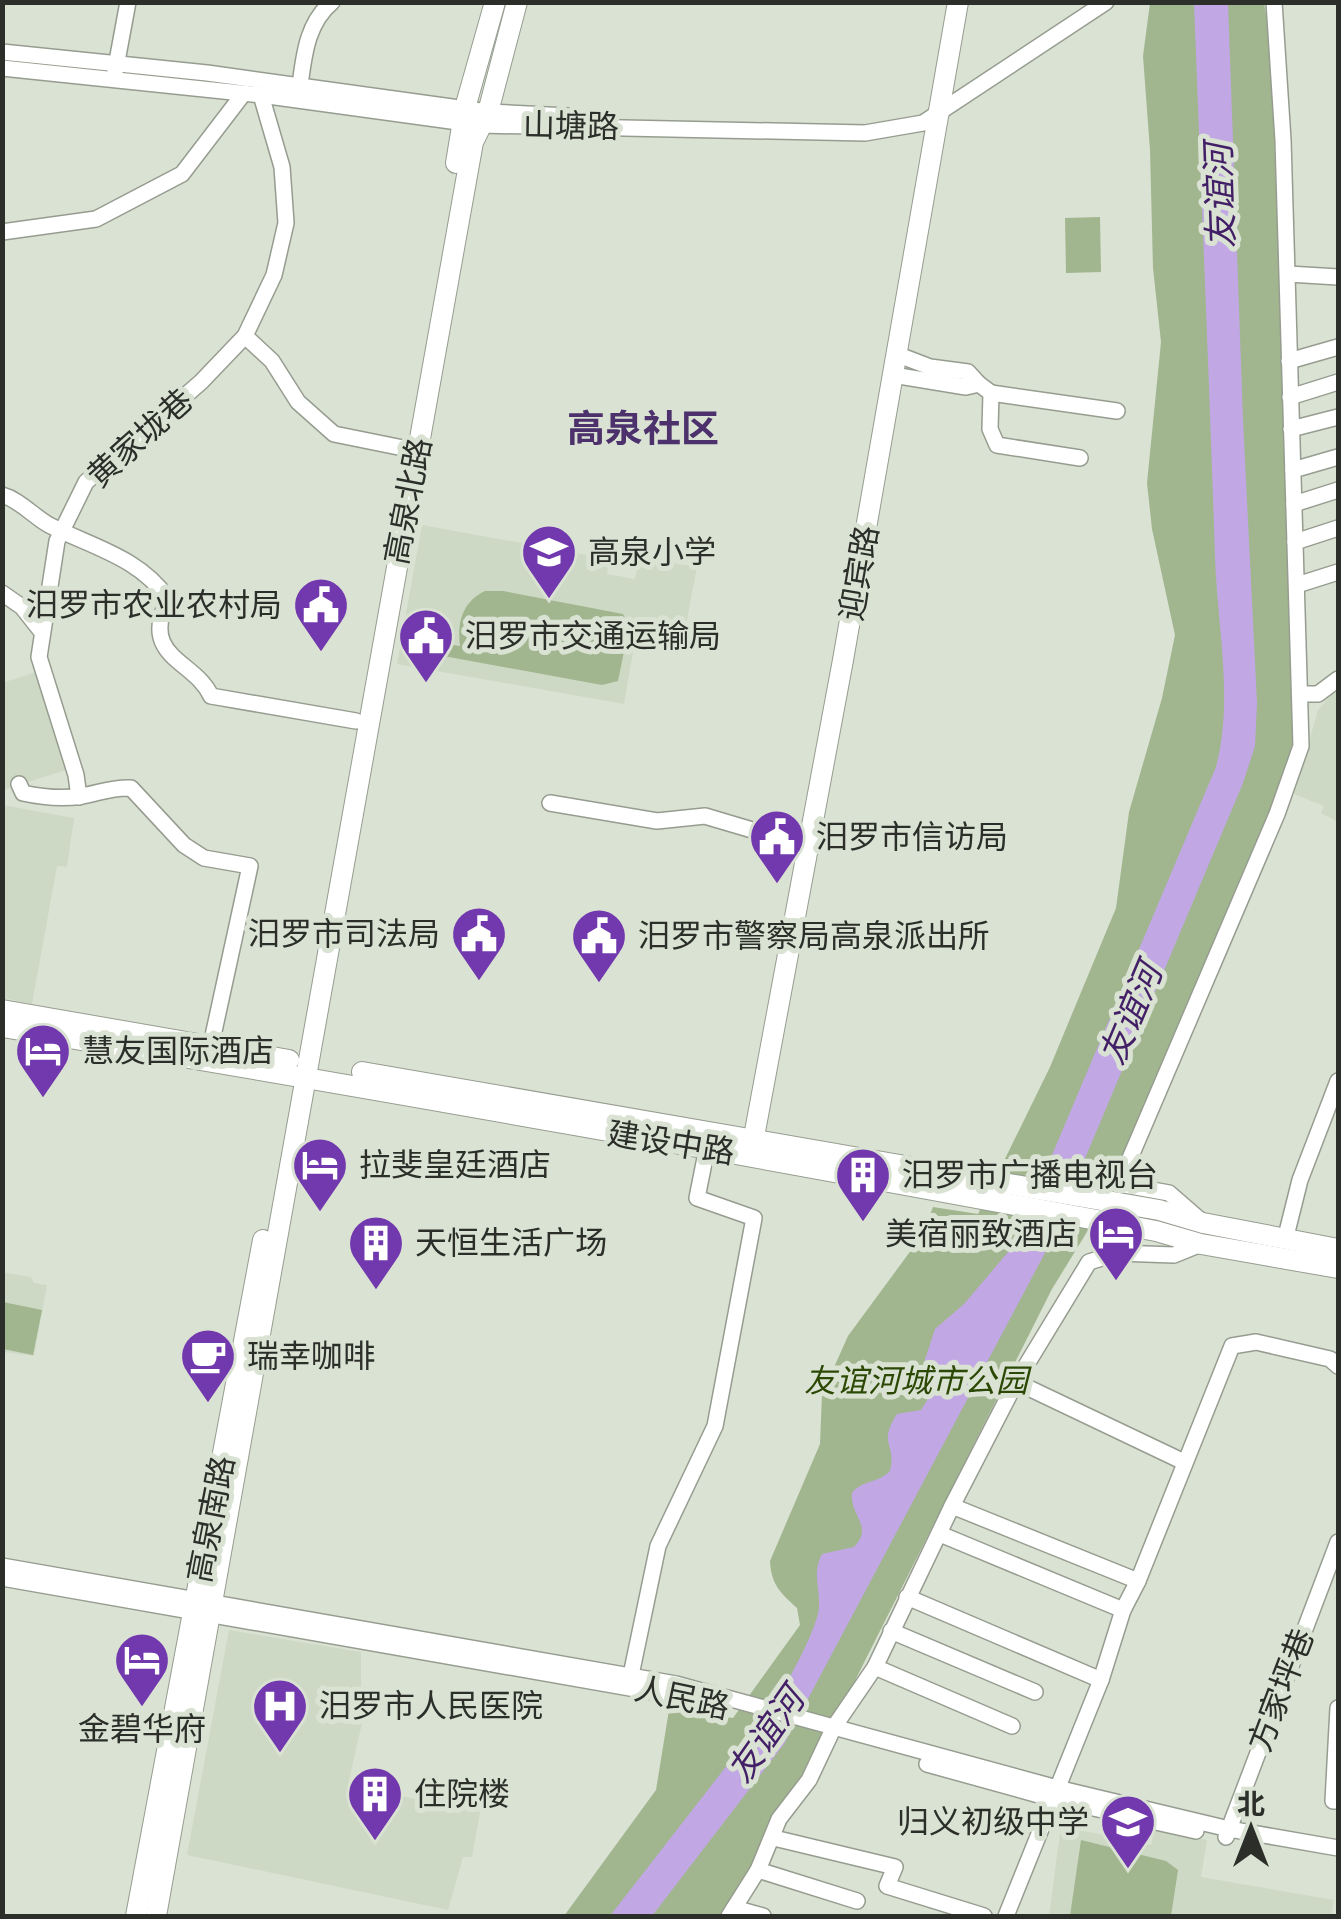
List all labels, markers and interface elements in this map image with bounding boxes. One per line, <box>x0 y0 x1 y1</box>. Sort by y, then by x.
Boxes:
street label: 山塘路 <box>523 99 619 147</box>
water label: 友谊河 <box>1189 137 1244 249</box>
street label: 黄家垅巷 <box>75 376 201 496</box>
district label: 高泉社区 <box>567 398 719 453</box>
street label: 高泉北路 <box>370 433 440 568</box>
street label: 迎宾路 <box>825 521 887 624</box>
school or university icon: 高泉小学 <box>519 522 579 601</box>
place label: 高泉小学 <box>588 526 716 572</box>
public building icon: 汨罗市农业农村局 <box>291 575 351 654</box>
place label: 汨罗市农业农村局 <box>26 579 282 625</box>
public building icon: 汨罗市交通运输局 <box>396 606 456 685</box>
place label: 汨罗市交通运输局 <box>465 610 721 656</box>
public building icon: 汨罗市信访局 <box>747 807 807 886</box>
place label: 汨罗市信访局 <box>816 811 1008 857</box>
public building icon: 汨罗市司法局 <box>449 904 509 983</box>
public building icon: 汨罗市警察局高泉派出所 <box>569 906 629 985</box>
place label: 汨罗市司法局 <box>248 908 440 954</box>
place label: 汨罗市警察局高泉派出所 <box>638 910 990 956</box>
water label: 友谊河 <box>1084 949 1174 1071</box>
hotel icon: 慧友国际酒店 <box>13 1021 73 1100</box>
place label: 慧友国际酒店 <box>82 1025 274 1071</box>
street label: 建设中路 <box>605 1107 738 1173</box>
hotel icon: 拉斐皇廷酒店 <box>290 1135 350 1214</box>
place label: 拉斐皇廷酒店 <box>359 1139 551 1185</box>
building icon: 汨罗市广播电视台 <box>833 1145 893 1224</box>
place label: 汨罗市广播电视台 <box>902 1149 1158 1195</box>
hotel icon: 美宿丽致酒店 <box>1086 1204 1146 1283</box>
place label: 美宿丽致酒店 <box>885 1208 1077 1254</box>
building icon: 天恒生活广场 <box>346 1213 406 1292</box>
place label: 天恒生活广场 <box>415 1217 607 1263</box>
cafe icon: 瑞幸咖啡 <box>178 1326 238 1405</box>
place label: 瑞幸咖啡 <box>247 1330 375 1376</box>
park label: 友谊河城市公园 <box>804 1355 1032 1401</box>
street label: 高泉南路 <box>173 1451 243 1586</box>
street label: 方家坪巷 <box>1234 1621 1323 1757</box>
hotel icon: 金碧华府 <box>112 1630 172 1709</box>
street label: 人民路 <box>631 1663 734 1728</box>
water label: 友谊河 <box>712 1670 818 1791</box>
hospital icon: 汨罗市人民医院 <box>250 1676 310 1755</box>
place label: 汨罗市人民医院 <box>319 1680 543 1726</box>
place label: 金碧华府 <box>78 1703 206 1749</box>
building icon: 住院楼 <box>345 1764 405 1843</box>
place label: 住院楼 <box>414 1768 510 1814</box>
north arrow <box>1201 1779 1301 1879</box>
text: 北 <box>1237 1782 1265 1822</box>
school or university icon: 归义初级中学 <box>1098 1792 1158 1871</box>
place label: 归义初级中学 <box>897 1796 1089 1842</box>

